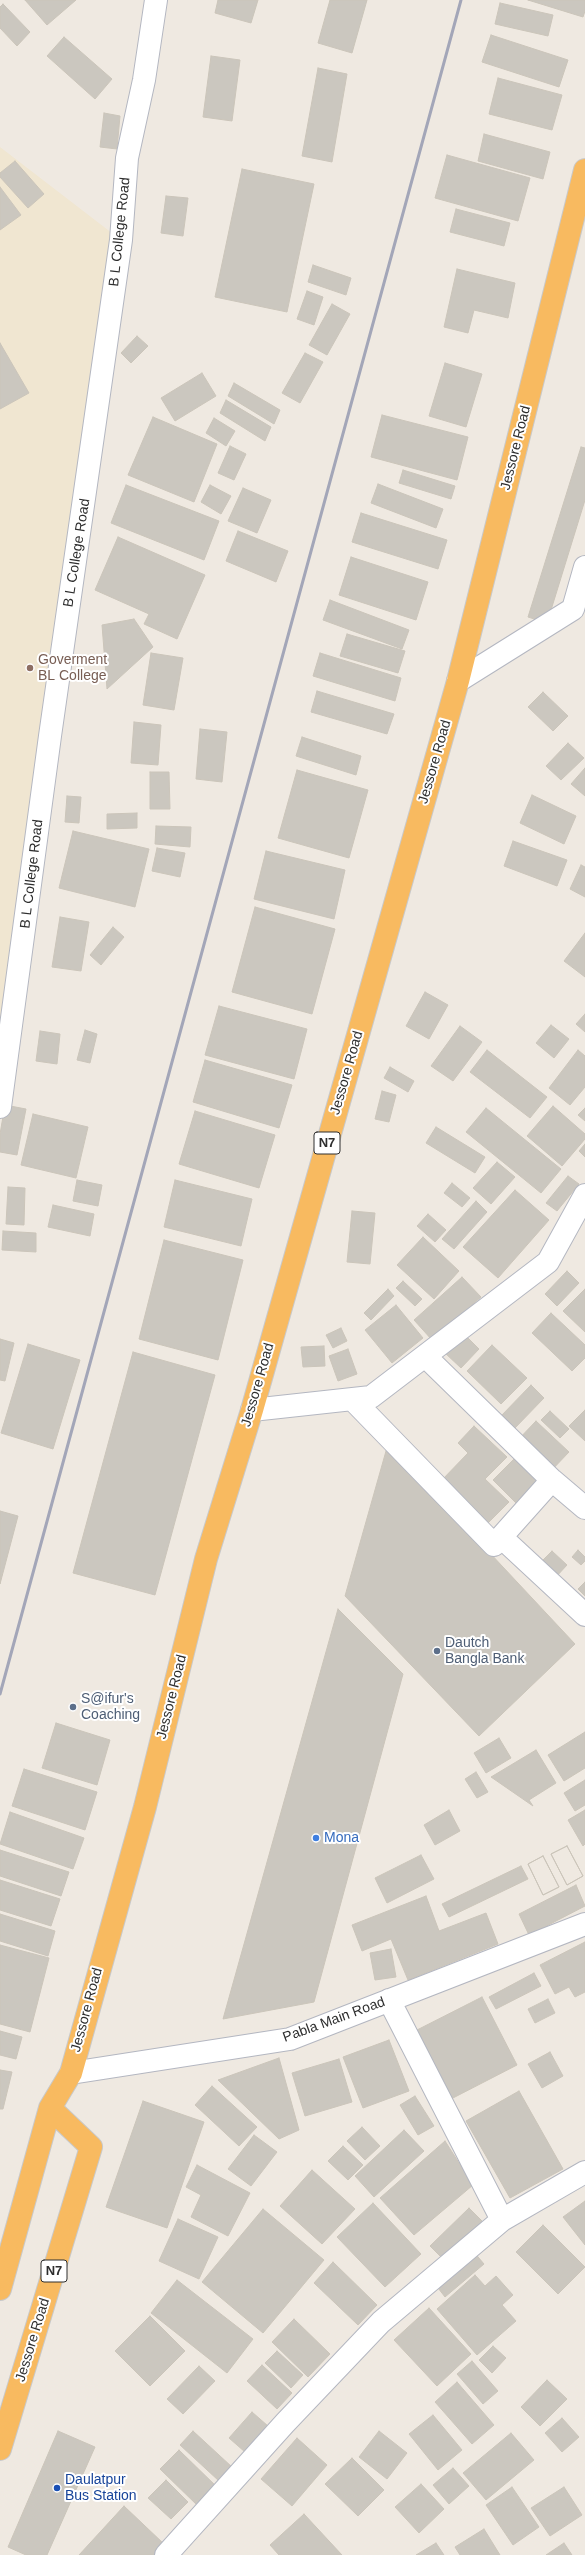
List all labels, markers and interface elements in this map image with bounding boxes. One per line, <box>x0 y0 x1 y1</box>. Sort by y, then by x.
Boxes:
street label: B L College Road <box>106 177 134 287</box>
street label: Jessore Road <box>497 404 535 492</box>
street label: B L College Road <box>60 497 94 609</box>
place label: Goverment BL College <box>38 652 107 684</box>
marker: Goverment BL College <box>25 663 35 673</box>
street label: Jessore Road <box>415 718 455 806</box>
street label: B L College Road <box>17 819 47 929</box>
street label: Jessore Road <box>327 1029 367 1117</box>
road number: N7 <box>314 1132 340 1154</box>
street label: Jessore Road <box>238 1341 278 1429</box>
place label: Dautch Bangla Bank <box>445 1635 524 1668</box>
marker: Dautch Bangla Bank <box>432 1646 442 1656</box>
street label: Jessore Road <box>153 1653 191 1741</box>
place label: S@ifur's Coaching <box>81 1691 140 1724</box>
marker: S@ifur's Coaching <box>68 1702 78 1712</box>
place label: Mona <box>324 1830 359 1846</box>
marker: Mona <box>311 1833 321 1843</box>
street label: Jessore Road <box>68 1966 106 2054</box>
street label: Pabla Main Road <box>281 1994 387 2046</box>
road number: N7 <box>41 2260 67 2282</box>
street label: Jessore Road <box>12 2296 54 2384</box>
place label: Daulatpur Bus Station <box>65 2472 137 2504</box>
marker: Daulatpur Bus Station <box>52 2483 62 2493</box>

